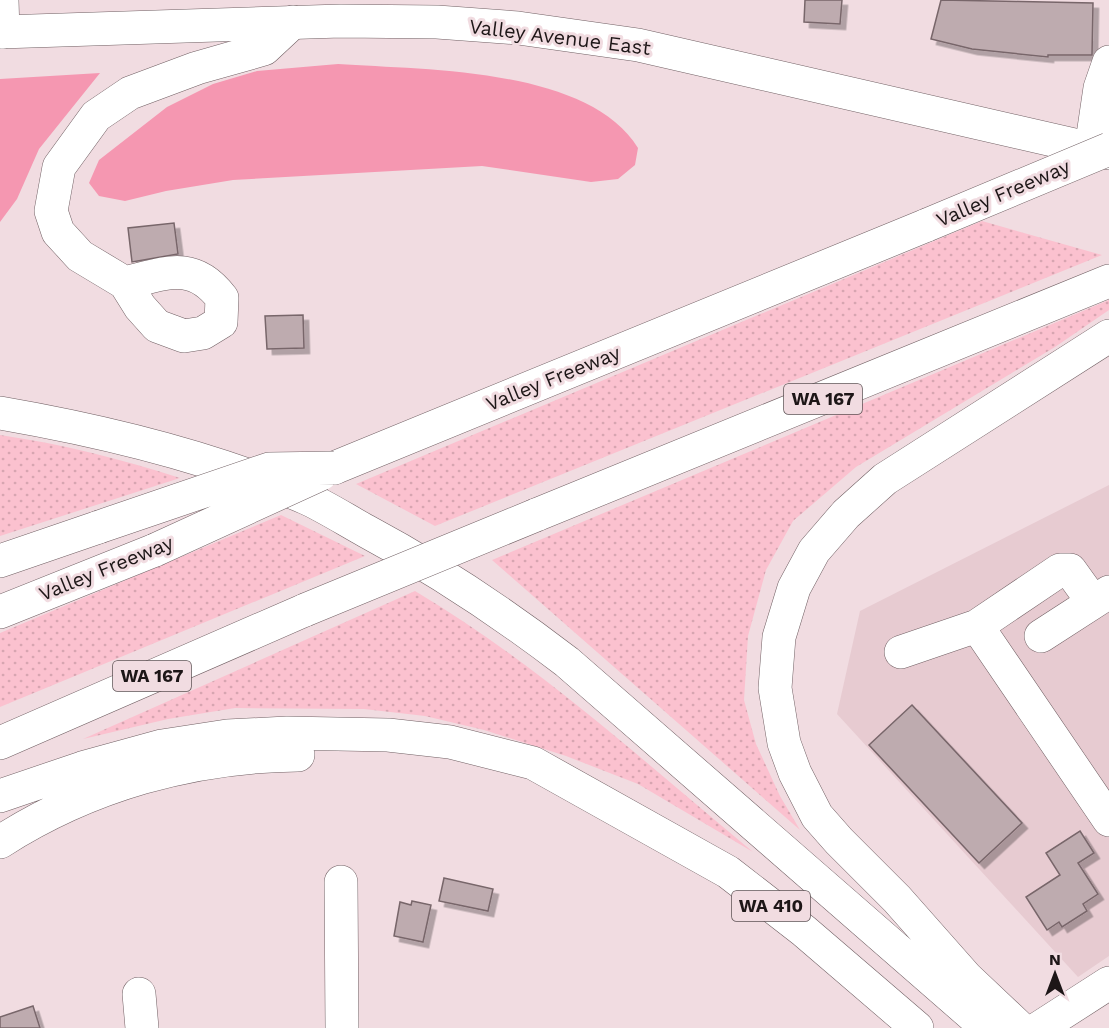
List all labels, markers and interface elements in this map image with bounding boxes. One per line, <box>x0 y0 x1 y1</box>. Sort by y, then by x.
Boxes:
street label: Valley Avenue East <box>468 14 653 60</box>
street label: Valley Freeway <box>933 154 1074 232</box>
street label: Valley Freeway <box>482 340 624 416</box>
road number: WA 167 <box>784 384 862 414</box>
street label: Valley Freeway <box>35 530 177 606</box>
road number: WA 167 <box>113 661 191 691</box>
road number: WA 410 <box>732 891 810 921</box>
north arrow <box>1025 944 1085 1004</box>
text: N <box>1049 950 1061 969</box>

